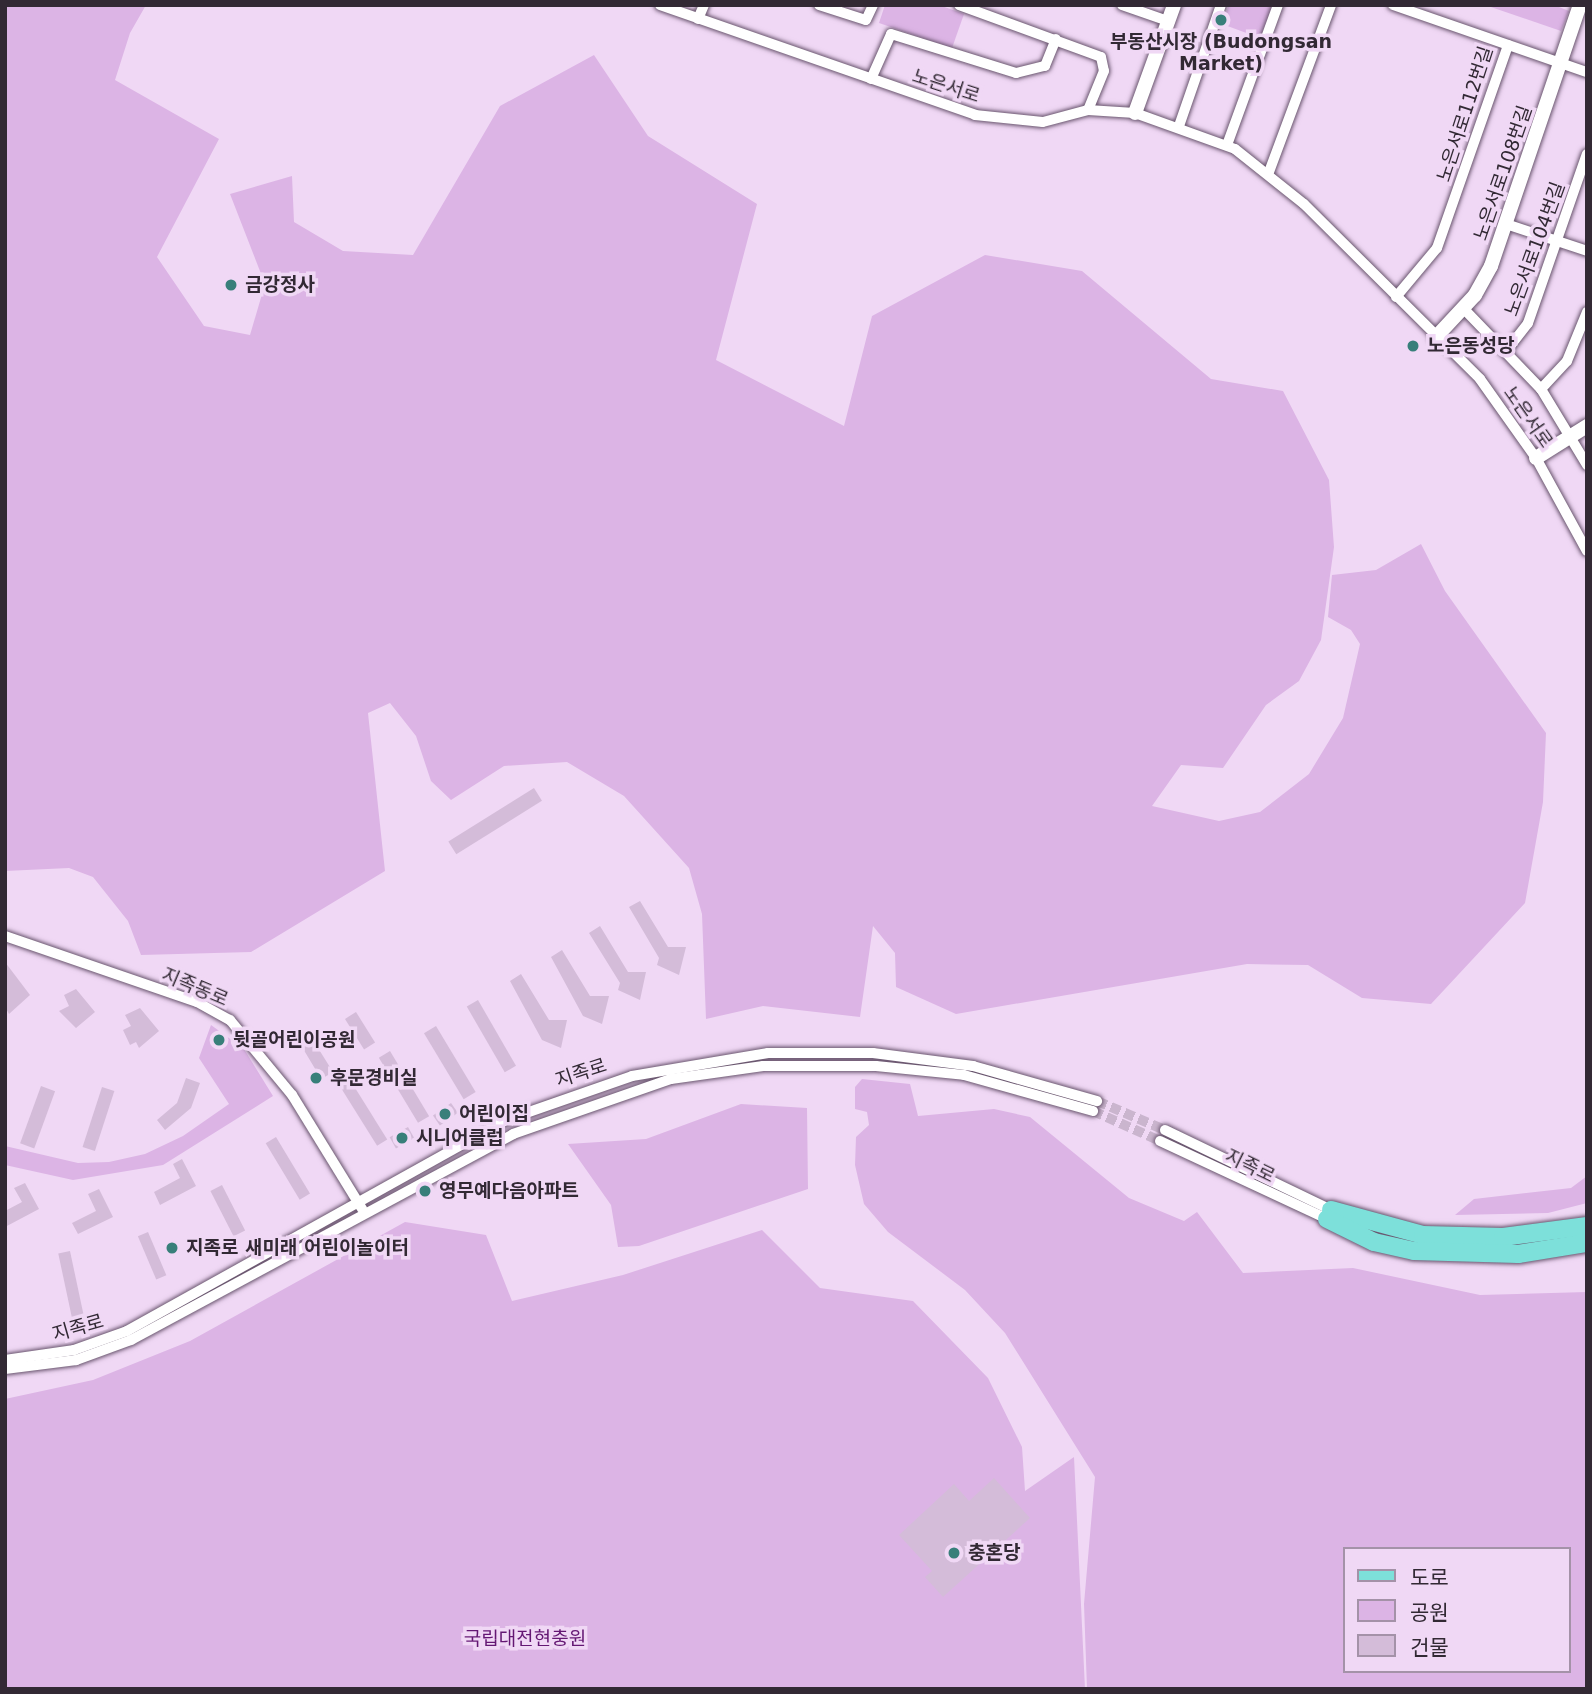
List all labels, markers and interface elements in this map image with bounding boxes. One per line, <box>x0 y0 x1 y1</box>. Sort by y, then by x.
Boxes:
marker: 부동산시장 (Budongsan Market) <box>1213 12 1229 28</box>
place label: 부동산시장 (Budongsan Market) <box>1110 31 1332 75</box>
street label: 노은서로112번길 <box>1432 43 1498 185</box>
street label: 노은서로 <box>909 64 983 108</box>
street label: 노은서로108번길 <box>1469 103 1537 243</box>
street label: 노은서로104번길 <box>1500 179 1570 319</box>
place label: 금강정사 <box>245 274 315 296</box>
marker: 금강정사 <box>223 277 239 293</box>
place label: 노은동성당 <box>1427 335 1514 357</box>
marker: 노은동성당 <box>1405 338 1421 354</box>
street label: 노은서로 <box>1499 382 1557 452</box>
street label: 지족동로 <box>158 963 232 1011</box>
place label: 뒷골어린이공원 <box>233 1029 355 1051</box>
marker: 뒷골어린이공원 <box>211 1032 227 1048</box>
street label: 지족로 <box>553 1054 609 1092</box>
place label: 후문경비실 <box>330 1067 417 1089</box>
marker: 후문경비실 <box>308 1070 324 1086</box>
place label: 어린이집 <box>459 1103 529 1125</box>
marker: 어린이집 <box>437 1106 453 1122</box>
place label: 시니어클럽 <box>416 1127 503 1149</box>
marker: 시니어클럽 <box>394 1130 410 1146</box>
street label: 지족로 <box>1221 1144 1279 1188</box>
place label: 영무예다음아파트 <box>439 1180 579 1202</box>
marker: 영무예다음아파트 <box>417 1183 433 1199</box>
place label: 지족로 새미래 어린이놀이터 <box>186 1237 409 1259</box>
marker: 지족로 새미래 어린이놀이터 <box>164 1240 180 1256</box>
street label: 지족로 <box>50 1310 106 1346</box>
place label: 충혼당 <box>968 1542 1020 1564</box>
marker: 충혼당 <box>946 1545 962 1561</box>
legend <box>1344 1547 1571 1673</box>
text: 도로 <box>1410 1566 1449 1590</box>
text: 공원 <box>1410 1601 1449 1625</box>
park label: 국립대전현충원 <box>464 1628 586 1650</box>
text: 건물 <box>1410 1636 1449 1660</box>

